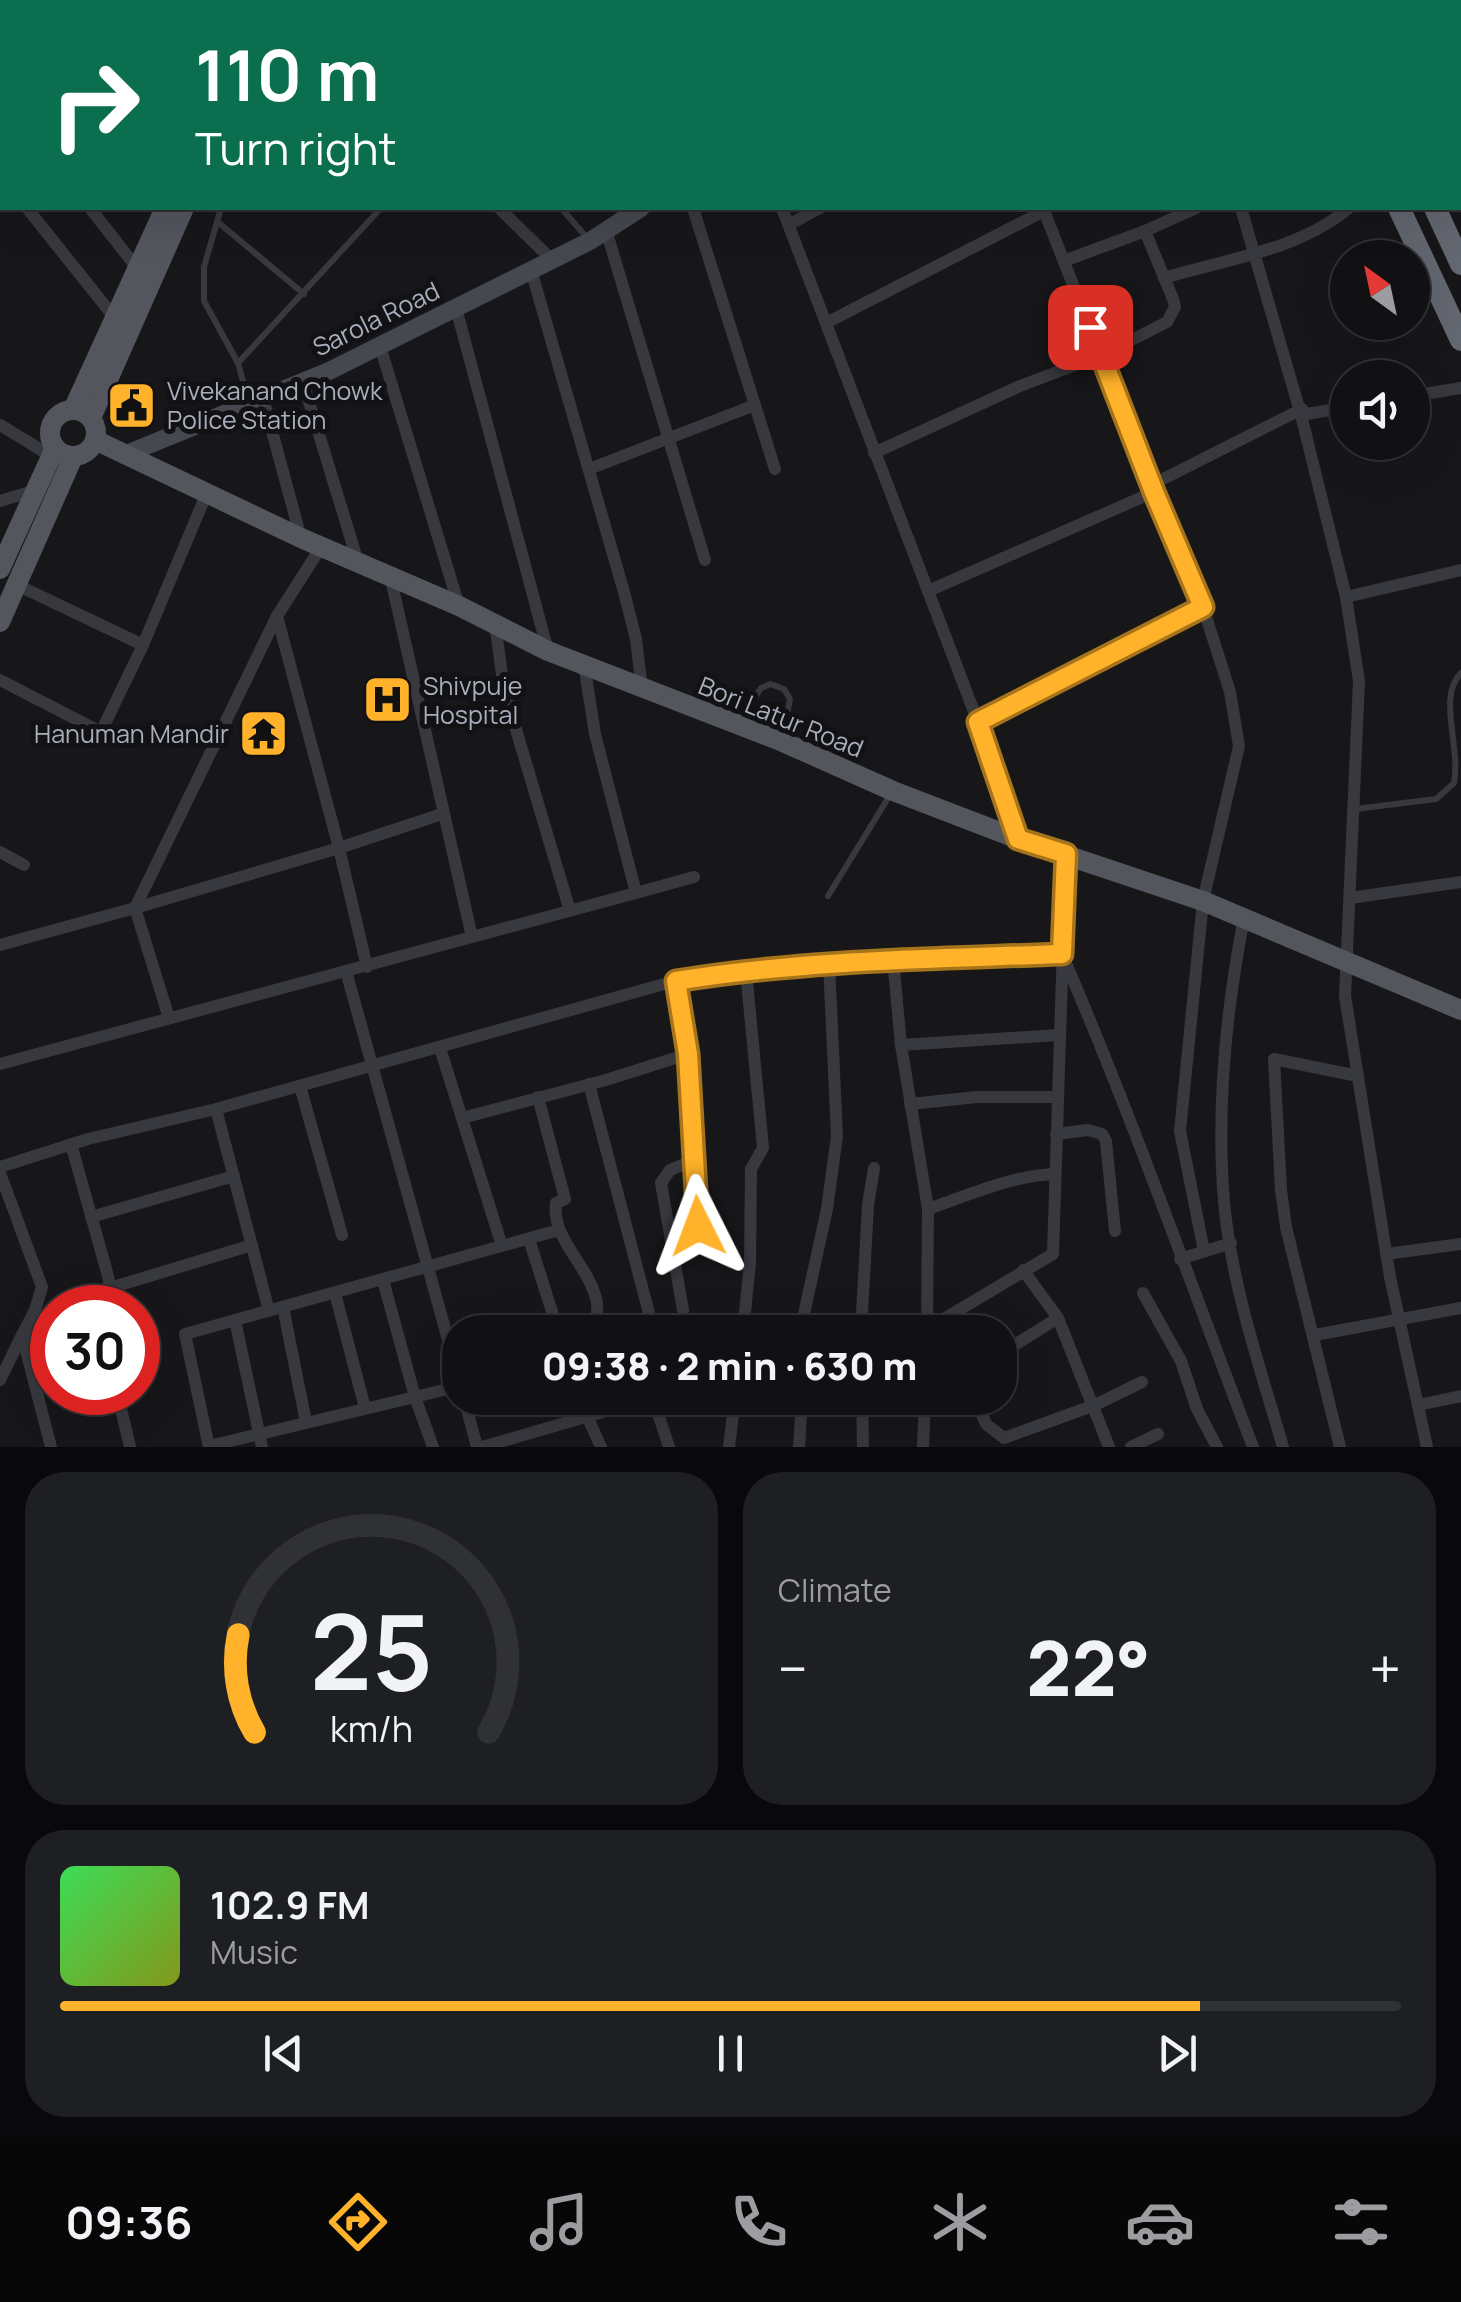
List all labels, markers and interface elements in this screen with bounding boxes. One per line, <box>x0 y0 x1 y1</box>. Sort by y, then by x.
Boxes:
text: 110 m <box>195 26 379 122</box>
icon: right <box>30 40 160 170</box>
text: Turn right <box>195 117 396 179</box>
north arrow <box>1330 240 1430 340</box>
map controls <box>1330 240 1430 460</box>
street label: Sarola Road <box>307 273 445 364</box>
pin <box>1048 285 1133 370</box>
icon: arrive <box>1063 300 1118 355</box>
button: sound <box>1330 360 1430 460</box>
place label: Vivekanand Chowk Police Station <box>167 373 383 437</box>
public building icon: Vivekanand Chowk Police Station <box>106 379 158 431</box>
place label: Shivpuje Hospital <box>423 668 522 732</box>
street label: Bori Latur Road <box>694 668 869 765</box>
hospital icon: Shivpuje Hospital <box>362 674 414 726</box>
temple icon: Hanuman Mandir <box>238 708 290 760</box>
place label: Hanuman Mandir <box>34 716 229 751</box>
position arrow <box>646 1174 750 1278</box>
speed limit sign: 30 <box>30 1285 160 1415</box>
text: 09:38 · 2 min · 630 m <box>542 1339 917 1391</box>
text: Climate <box>778 1568 892 1612</box>
text: 25 <box>310 1579 433 1721</box>
text: 22° <box>1026 1616 1151 1719</box>
text: − <box>778 1630 808 1706</box>
text: + <box>1369 1630 1401 1706</box>
text: km/h <box>330 1704 413 1753</box>
text: 102.9 FM <box>210 1878 369 1930</box>
text: Music <box>210 1930 298 1974</box>
icon: previous <box>256 2026 311 2081</box>
icon: pause <box>703 2026 758 2081</box>
icon: next <box>1150 2026 1205 2081</box>
icon: directions <box>323 2187 393 2257</box>
icon: music <box>524 2187 594 2257</box>
icon: phone <box>724 2187 794 2257</box>
icon: climate <box>925 2187 995 2257</box>
icon: car <box>1125 2187 1195 2257</box>
icon: filters <box>1326 2187 1396 2257</box>
text: 09:36 <box>65 2191 192 2253</box>

